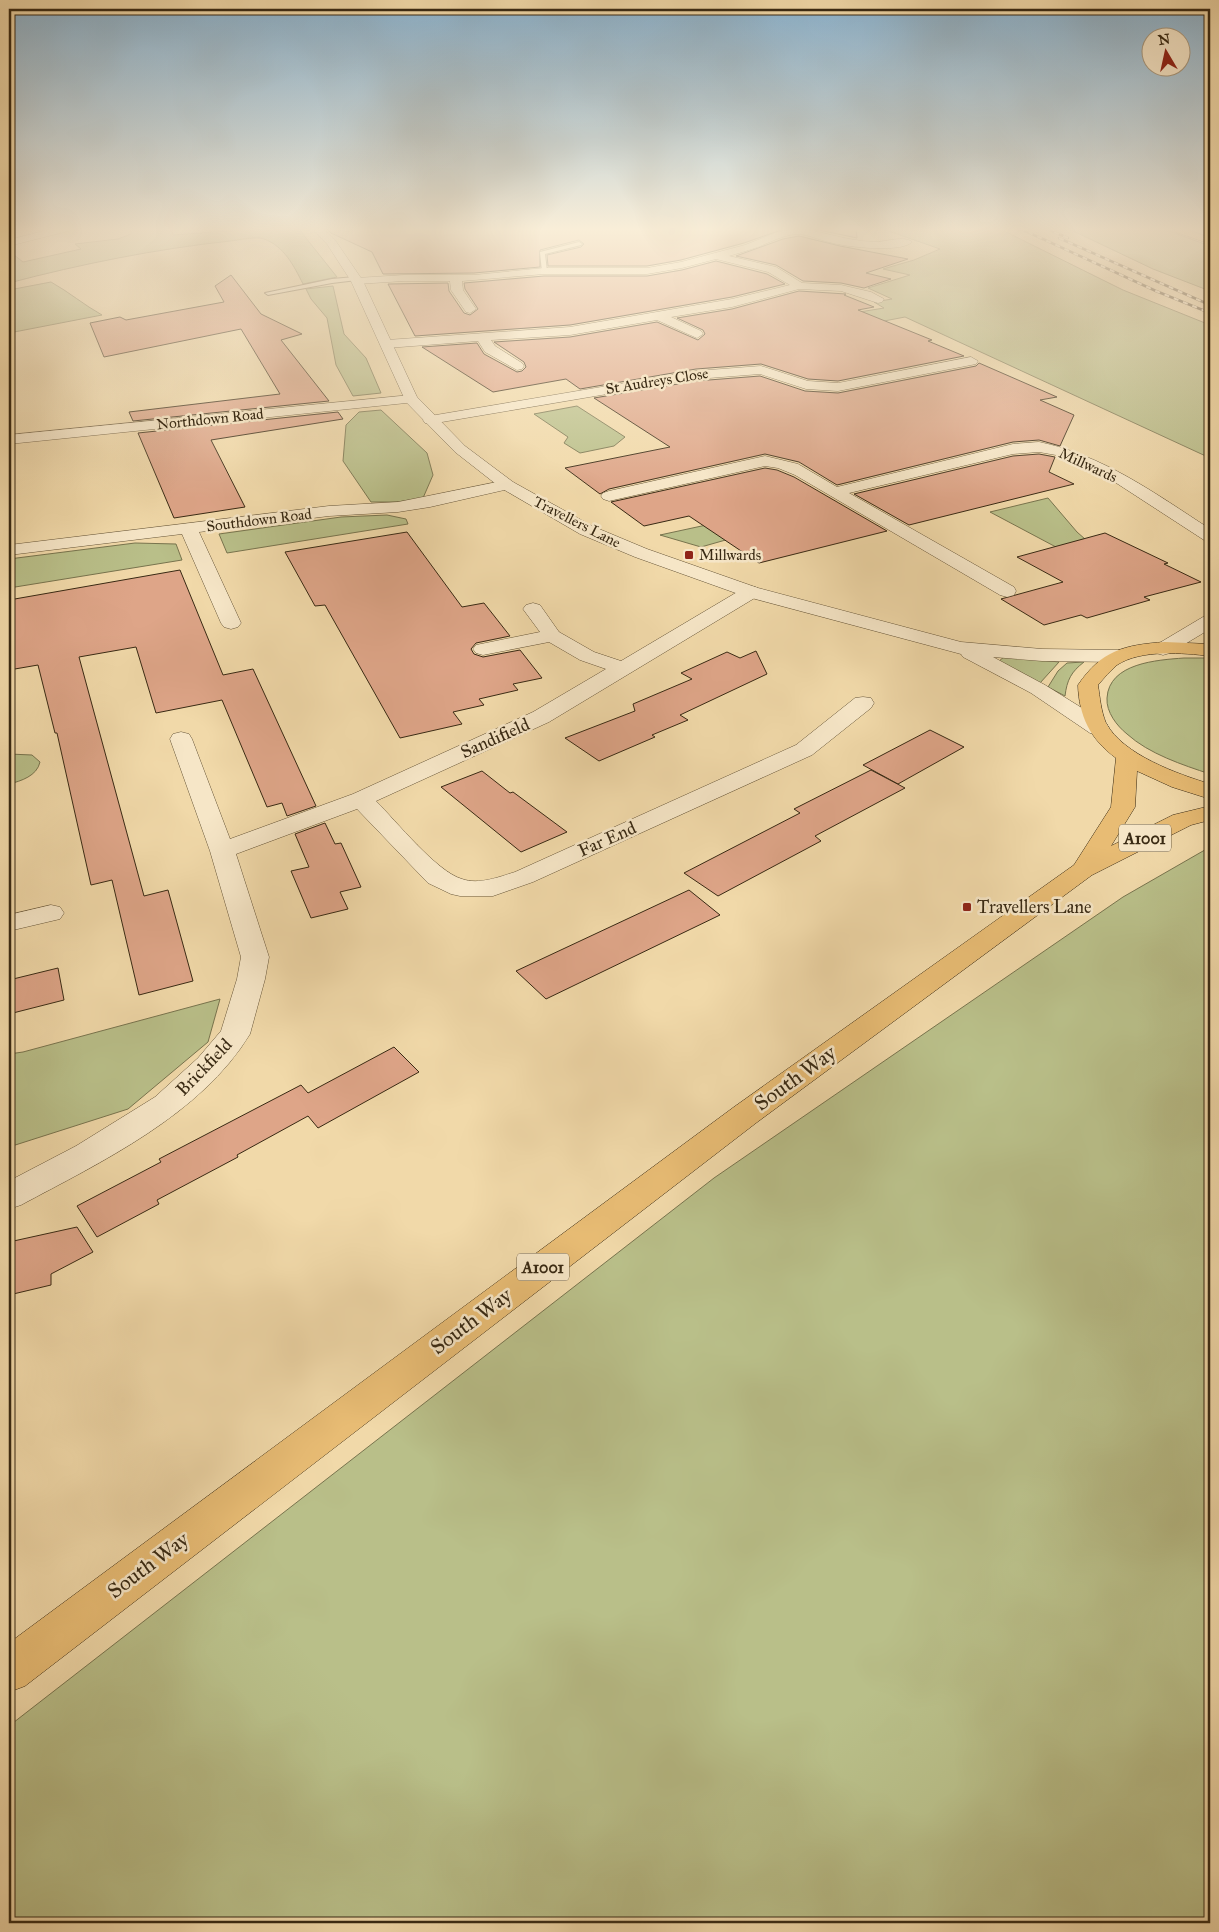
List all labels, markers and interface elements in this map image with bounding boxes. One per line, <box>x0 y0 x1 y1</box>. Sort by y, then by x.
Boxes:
north arrow <box>1142 28 1192 78</box>
text: N <box>1157 30 1171 49</box>
street label: St Audreys Close <box>604 364 710 398</box>
street label: Northdown Road <box>156 404 265 434</box>
street label: Millwards <box>1056 444 1120 486</box>
street label: Travellers Lane <box>530 492 624 552</box>
street label: Southdown Road <box>205 505 313 535</box>
place label: Millwards <box>699 546 761 564</box>
marker: Millwards <box>683 549 695 561</box>
street label: Sandifield <box>457 713 533 763</box>
street label: Far End <box>575 816 639 862</box>
road number: A1001 <box>1119 824 1171 851</box>
place label: Travellers Lane <box>977 896 1092 918</box>
marker: Travellers Lane <box>961 901 973 913</box>
street label: Brickfield <box>171 1034 237 1100</box>
street label: South Way <box>749 1039 842 1116</box>
road number: A1001 <box>517 1254 569 1280</box>
street label: South Way <box>425 1281 518 1360</box>
street label: South Way <box>102 1525 195 1604</box>

